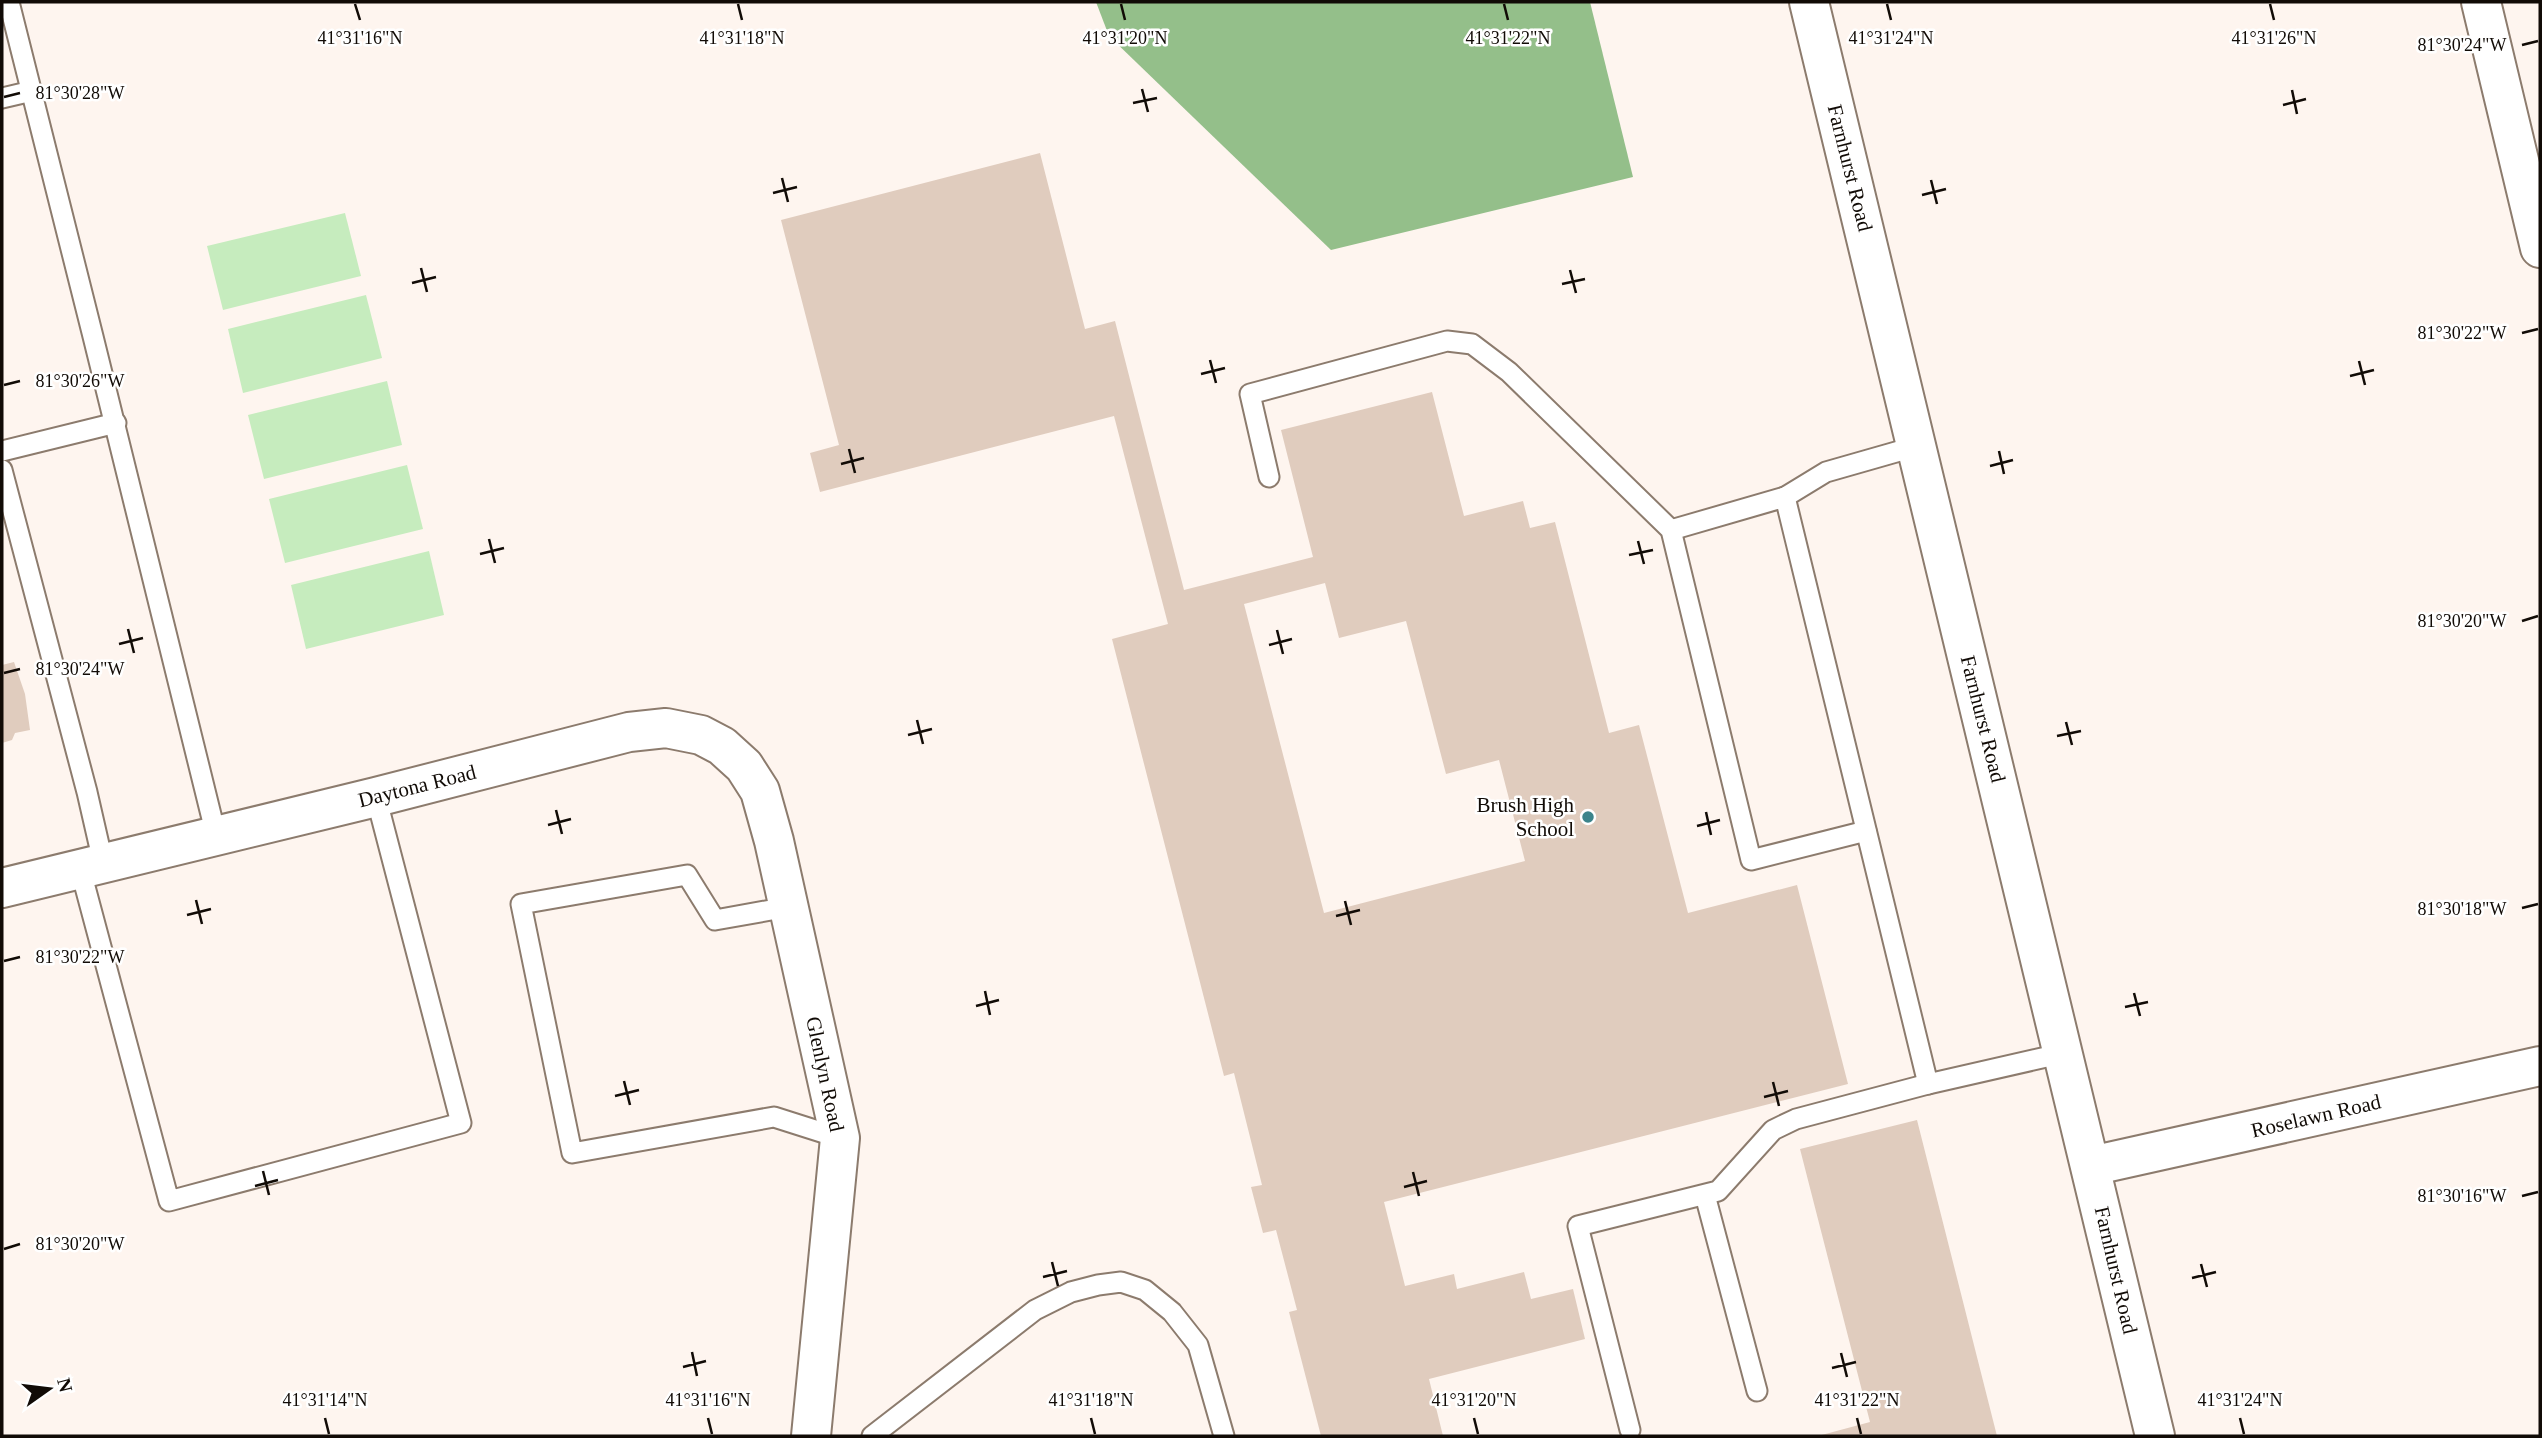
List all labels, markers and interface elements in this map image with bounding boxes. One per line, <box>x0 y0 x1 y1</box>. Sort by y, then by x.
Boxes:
text: 41°31'16"N <box>318 28 402 48</box>
text: 41°31'18"N <box>700 28 784 48</box>
text: 41°31'20"N <box>1083 28 1167 48</box>
text: 41°31'22"N <box>1466 28 1550 48</box>
text: 41°31'24"N <box>1849 28 1933 48</box>
text: 41°31'26"N <box>2232 28 2316 48</box>
text: 81°30'24"W <box>2418 35 2506 55</box>
text: 81°30'28"W <box>36 83 124 103</box>
street label: Farnhurst Road <box>1823 102 1877 234</box>
text: 81°30'22"W <box>2418 323 2506 343</box>
text: 81°30'26"W <box>36 371 124 391</box>
text: 81°30'20"W <box>2418 611 2506 631</box>
street label: Farnhurst Road <box>1956 653 2010 785</box>
text: 81°30'24"W <box>36 659 124 679</box>
street label: Daytona Road <box>356 760 479 812</box>
place label: Brush High School <box>1477 793 1574 841</box>
marker: Brush High School <box>1580 809 1596 825</box>
text: 81°30'18"W <box>2418 899 2506 919</box>
text: 81°30'22"W <box>36 947 124 967</box>
street label: Glenlyn Road <box>801 1014 849 1134</box>
street label: Roselawn Road <box>2249 1089 2384 1143</box>
text: 81°30'16"W <box>2418 1186 2506 1206</box>
street label: Farnhurst Road <box>2090 1204 2142 1337</box>
text: 81°30'20"W <box>36 1234 124 1254</box>
north arrow <box>14 1354 84 1424</box>
text: N <box>53 1376 77 1394</box>
text: 41°31'14"N <box>283 1390 367 1410</box>
text: 41°31'16"N <box>666 1390 750 1410</box>
text: 41°31'18"N <box>1049 1390 1133 1410</box>
text: 41°31'20"N <box>1432 1390 1516 1410</box>
text: 41°31'22"N <box>1815 1390 1899 1410</box>
text: 41°31'24"N <box>2198 1390 2282 1410</box>

